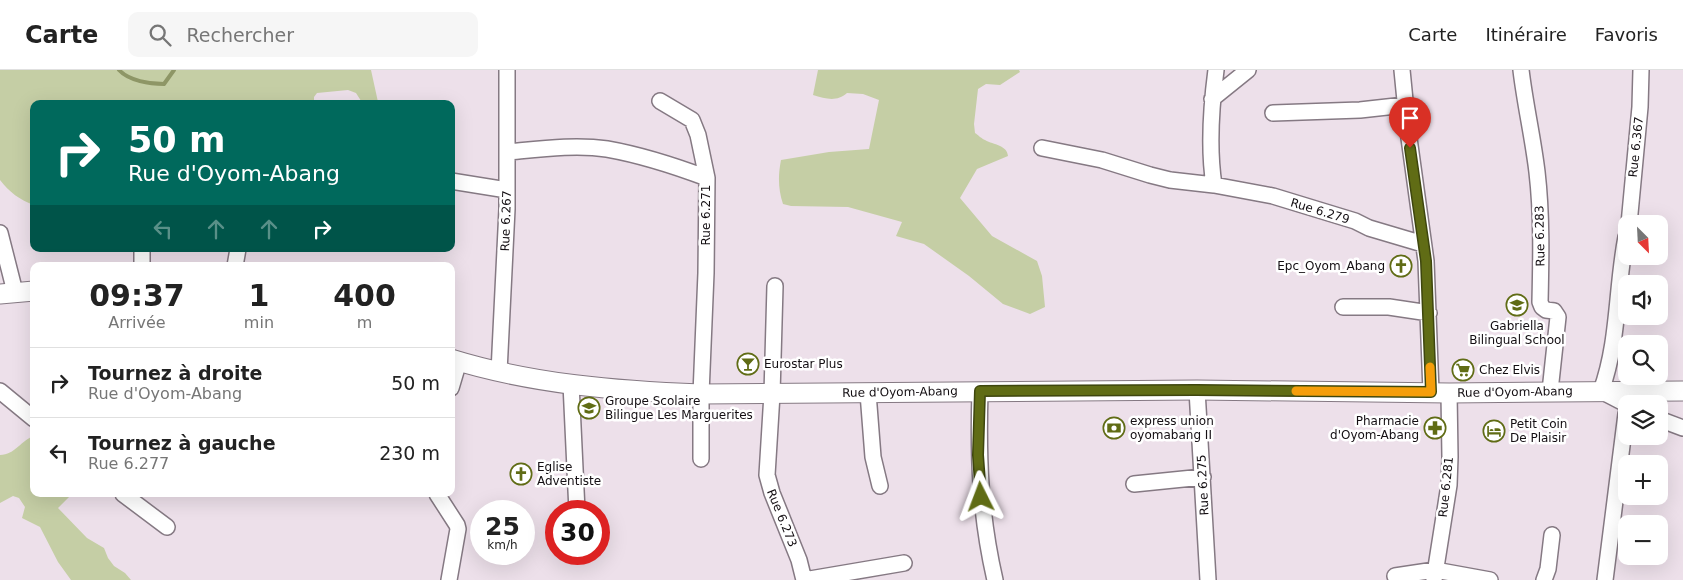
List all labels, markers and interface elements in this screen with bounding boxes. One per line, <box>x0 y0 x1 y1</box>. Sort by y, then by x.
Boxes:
search box <box>128 12 478 57</box>
text: Carte <box>25 21 98 49</box>
icon: search <box>146 21 174 49</box>
text: Rechercher <box>186 24 294 46</box>
text: Carte <box>1408 24 1457 45</box>
text: Itinéraire <box>1485 24 1567 45</box>
text: Favoris <box>1595 24 1658 45</box>
pin <box>1389 97 1431 148</box>
icon: arrive <box>1396 104 1424 132</box>
street label: Rue 6.367 <box>1626 116 1646 178</box>
icon: right <box>45 120 110 185</box>
text: 50 m <box>128 120 225 160</box>
text: Rue d'Oyom-Abang <box>128 161 340 186</box>
street label: Rue 6.271 <box>699 185 713 245</box>
street label: Rue 6.267 <box>498 190 514 252</box>
street label: Rue 6.279 <box>1289 195 1351 227</box>
street label: Rue 6.283 <box>1532 205 1548 267</box>
icon: left <box>149 215 177 243</box>
icon: ahead <box>202 215 230 243</box>
icon: ahead <box>255 215 283 243</box>
icon: right <box>308 215 336 243</box>
north arrow <box>1618 215 1668 265</box>
map controls <box>1618 215 1668 565</box>
church icon: Epc_Oyom_Abang <box>1389 254 1413 278</box>
place label: Epc_Oyom_Abang <box>1277 259 1385 273</box>
button: sound <box>1618 275 1668 325</box>
text: 09:37 <box>89 278 185 313</box>
text: 1 <box>248 278 269 313</box>
text: 400 <box>333 278 396 313</box>
school or university icon: Gabriella Bilingual School <box>1505 293 1529 317</box>
text: Arrivée <box>108 313 166 332</box>
text: min <box>244 313 274 332</box>
text: m <box>357 313 372 332</box>
place label: Gabriella Bilingual School <box>1469 319 1565 347</box>
button: search <box>1618 335 1668 385</box>
bar icon: Eurostar Plus <box>736 352 760 376</box>
place label: Eurostar Plus <box>764 357 843 371</box>
supermarket icon: Chez Elvis <box>1451 358 1475 382</box>
text: Tournez à droite <box>88 362 262 384</box>
place label: Chez Elvis <box>1479 363 1540 377</box>
icon: right <box>45 369 73 397</box>
text: 50 m <box>391 372 440 394</box>
text: Rue d'Oyom-Abang <box>88 384 242 403</box>
street label: Rue d'Oyom-Abang <box>842 384 958 400</box>
street label: Rue d'Oyom-Abang <box>1457 384 1573 400</box>
place label: Groupe Scolaire Bilingue Les Marguerites <box>605 394 753 422</box>
button: layers <box>1618 395 1668 445</box>
school or university icon: Groupe Scolaire Bilingue Les Marguerites <box>577 396 601 420</box>
place label: express union oyomabang II <box>1130 414 1214 442</box>
place label: Pharmacie d'Oyom-Abang <box>1330 414 1419 442</box>
bank icon: express union oyomabang II <box>1102 416 1126 440</box>
pharmacy icon: Pharmacie d'Oyom-Abang <box>1423 416 1447 440</box>
place label: Petit Coin De Plaisir <box>1510 417 1567 445</box>
hotel icon: Petit Coin De Plaisir <box>1482 419 1506 443</box>
text: Tournez à gauche <box>88 432 276 454</box>
icon: left <box>45 439 73 467</box>
text: 230 m <box>379 442 440 464</box>
text: Rue 6.277 <box>88 454 169 473</box>
street label: Rue 6.275 <box>1194 454 1212 516</box>
button: + <box>1618 455 1668 505</box>
street label: Rue 6.281 <box>1436 456 1456 518</box>
place label: Eglise Adventiste <box>537 460 601 488</box>
church icon: Eglise Adventiste <box>509 462 533 486</box>
position arrow <box>954 470 1006 522</box>
street label: Rue 6.273 <box>764 487 800 549</box>
speed limit sign: 30 <box>545 500 610 565</box>
text: 25 <box>485 512 520 541</box>
button: − <box>1618 515 1668 565</box>
text: km/h <box>487 538 518 552</box>

